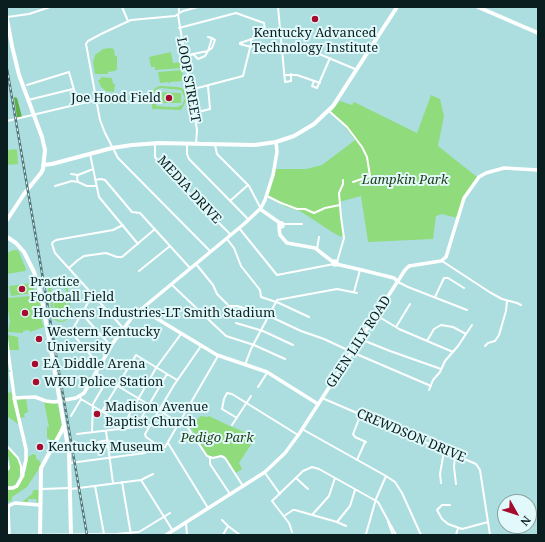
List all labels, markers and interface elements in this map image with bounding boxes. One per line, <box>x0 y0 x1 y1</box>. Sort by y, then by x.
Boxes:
marker: Kentucky Advanced Technology Institute <box>310 14 320 24</box>
place label: Kentucky Advanced Technology Institute <box>252 25 378 56</box>
street label: LOOP STREET <box>173 36 203 124</box>
place label: Joe Hood Field <box>71 90 161 106</box>
marker: Joe Hood Field <box>164 93 174 103</box>
street label: MEDIA DRIVE <box>154 153 224 227</box>
park label: Lampkin Park <box>362 172 448 188</box>
place label: Practice Football Field <box>30 274 114 305</box>
marker: Practice Football Field <box>17 284 27 294</box>
street label: GLEN LILY ROAD <box>323 293 395 391</box>
place label: Houchens Industries-LT Smith Stadium <box>33 305 275 321</box>
marker: Houchens Industries-LT Smith Stadium <box>20 308 30 318</box>
place label: Western Kentucky University <box>47 324 160 355</box>
marker: Western Kentucky University <box>34 334 44 344</box>
place label: EA Diddle Arena <box>43 356 146 372</box>
marker: EA Diddle Arena <box>30 359 40 369</box>
place label: WKU Police Station <box>44 374 163 390</box>
marker: WKU Police Station <box>31 377 41 387</box>
place label: Madison Avenue Baptist Church <box>105 399 208 430</box>
street label: CREWDSON DRIVE <box>354 406 468 466</box>
marker: Madison Avenue Baptist Church <box>92 409 102 419</box>
park label: Pedigo Park <box>180 430 254 446</box>
place label: Kentucky Museum <box>48 439 164 455</box>
marker: Kentucky Museum <box>35 442 45 452</box>
north arrow <box>497 494 537 534</box>
text: N <box>517 513 534 529</box>

